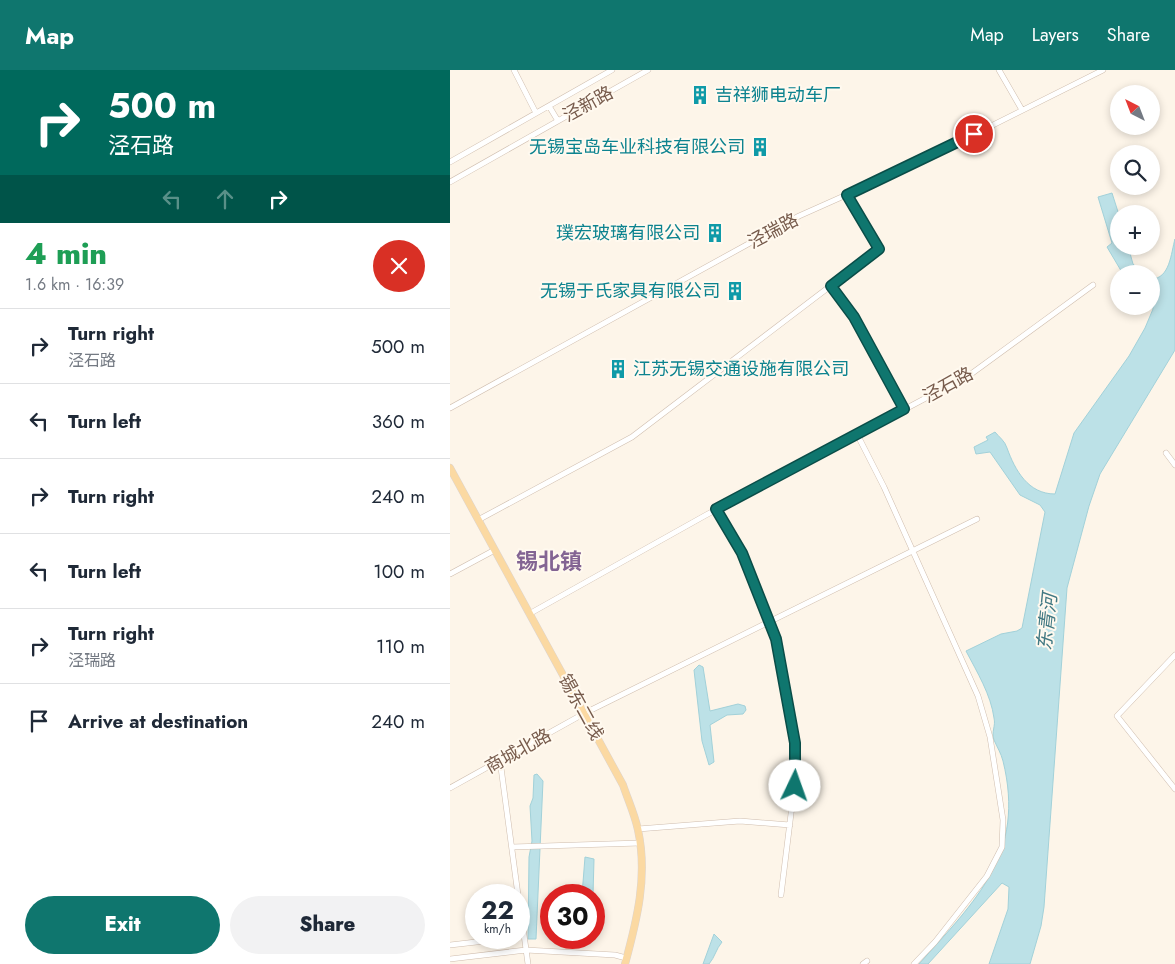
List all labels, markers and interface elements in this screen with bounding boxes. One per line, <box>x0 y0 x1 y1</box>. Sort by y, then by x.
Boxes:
text: Map <box>25 18 74 53</box>
text: Map <box>970 22 1004 48</box>
text: Layers <box>1032 22 1079 48</box>
text: Share <box>1107 22 1150 48</box>
street label: 泾新路 <box>558 80 618 128</box>
text: 500 m <box>108 81 216 131</box>
place label: 吉祥狮电动车厂 <box>715 82 841 108</box>
building icon: 吉祥狮电动车厂 <box>689 84 711 106</box>
north arrow <box>1110 85 1160 135</box>
map controls <box>1110 85 1160 315</box>
icon: right <box>25 90 90 155</box>
pin <box>953 113 995 155</box>
icon: arrive <box>960 120 988 148</box>
text: 泾石路 <box>108 129 174 161</box>
place label: 无锡宝岛车业科技有限公司 <box>529 134 745 160</box>
building icon: 无锡宝岛车业科技有限公司 <box>749 136 771 158</box>
button: search <box>1110 145 1160 195</box>
icon: left <box>158 185 186 213</box>
icon: ahead <box>211 185 239 213</box>
icon: right <box>264 185 292 213</box>
button: + <box>1110 205 1160 255</box>
street label: 泾瑞路 <box>743 207 803 255</box>
place label: 璞宏玻璃有限公司 <box>556 220 700 246</box>
building icon: 璞宏玻璃有限公司 <box>704 222 726 244</box>
text: 4 min <box>25 232 107 275</box>
button: close <box>373 240 425 292</box>
button: − <box>1110 265 1160 315</box>
text: 1.6 km · 16:39 <box>25 273 124 296</box>
place label: 无锡于氏家具有限公司 <box>540 278 720 304</box>
building icon: 无锡于氏家具有限公司 <box>724 280 746 302</box>
text: Turn right <box>68 320 154 347</box>
icon: right <box>25 332 53 360</box>
text: 500 m <box>371 333 425 360</box>
text: 泾石路 <box>68 349 116 372</box>
place label: 江苏无锡交通设施有限公司 <box>633 356 849 382</box>
building icon: 江苏无锡交通设施有限公司 <box>607 358 629 380</box>
street label: 泾石路 <box>918 361 978 409</box>
icon: left <box>25 407 53 435</box>
text: Turn left <box>68 408 141 435</box>
text: 360 m <box>372 408 425 435</box>
icon: right <box>25 482 53 510</box>
text: Turn right <box>68 483 154 510</box>
text: 240 m <box>371 483 425 510</box>
district label: 锡北镇 <box>516 545 582 577</box>
icon: left <box>25 557 53 585</box>
text: Turn left <box>68 558 141 585</box>
text: 100 m <box>373 558 425 585</box>
water label: 东青河 <box>1031 588 1064 652</box>
text: Turn right <box>68 620 154 647</box>
icon: right <box>25 632 53 660</box>
text: 110 m <box>376 633 425 660</box>
text: 泾瑞路 <box>68 649 116 672</box>
street label: 锡东二线 <box>552 669 610 745</box>
icon: arrive <box>25 707 53 735</box>
text: Arrive at destination <box>68 708 248 735</box>
text: 240 m <box>371 708 425 735</box>
street label: 商城北路 <box>480 722 556 780</box>
position arrow <box>768 759 820 811</box>
speed limit sign: 30 <box>540 884 605 949</box>
text: 22 <box>481 892 514 928</box>
button: Exit <box>25 896 220 954</box>
button: Share <box>230 896 425 954</box>
text: km/h <box>484 920 511 938</box>

